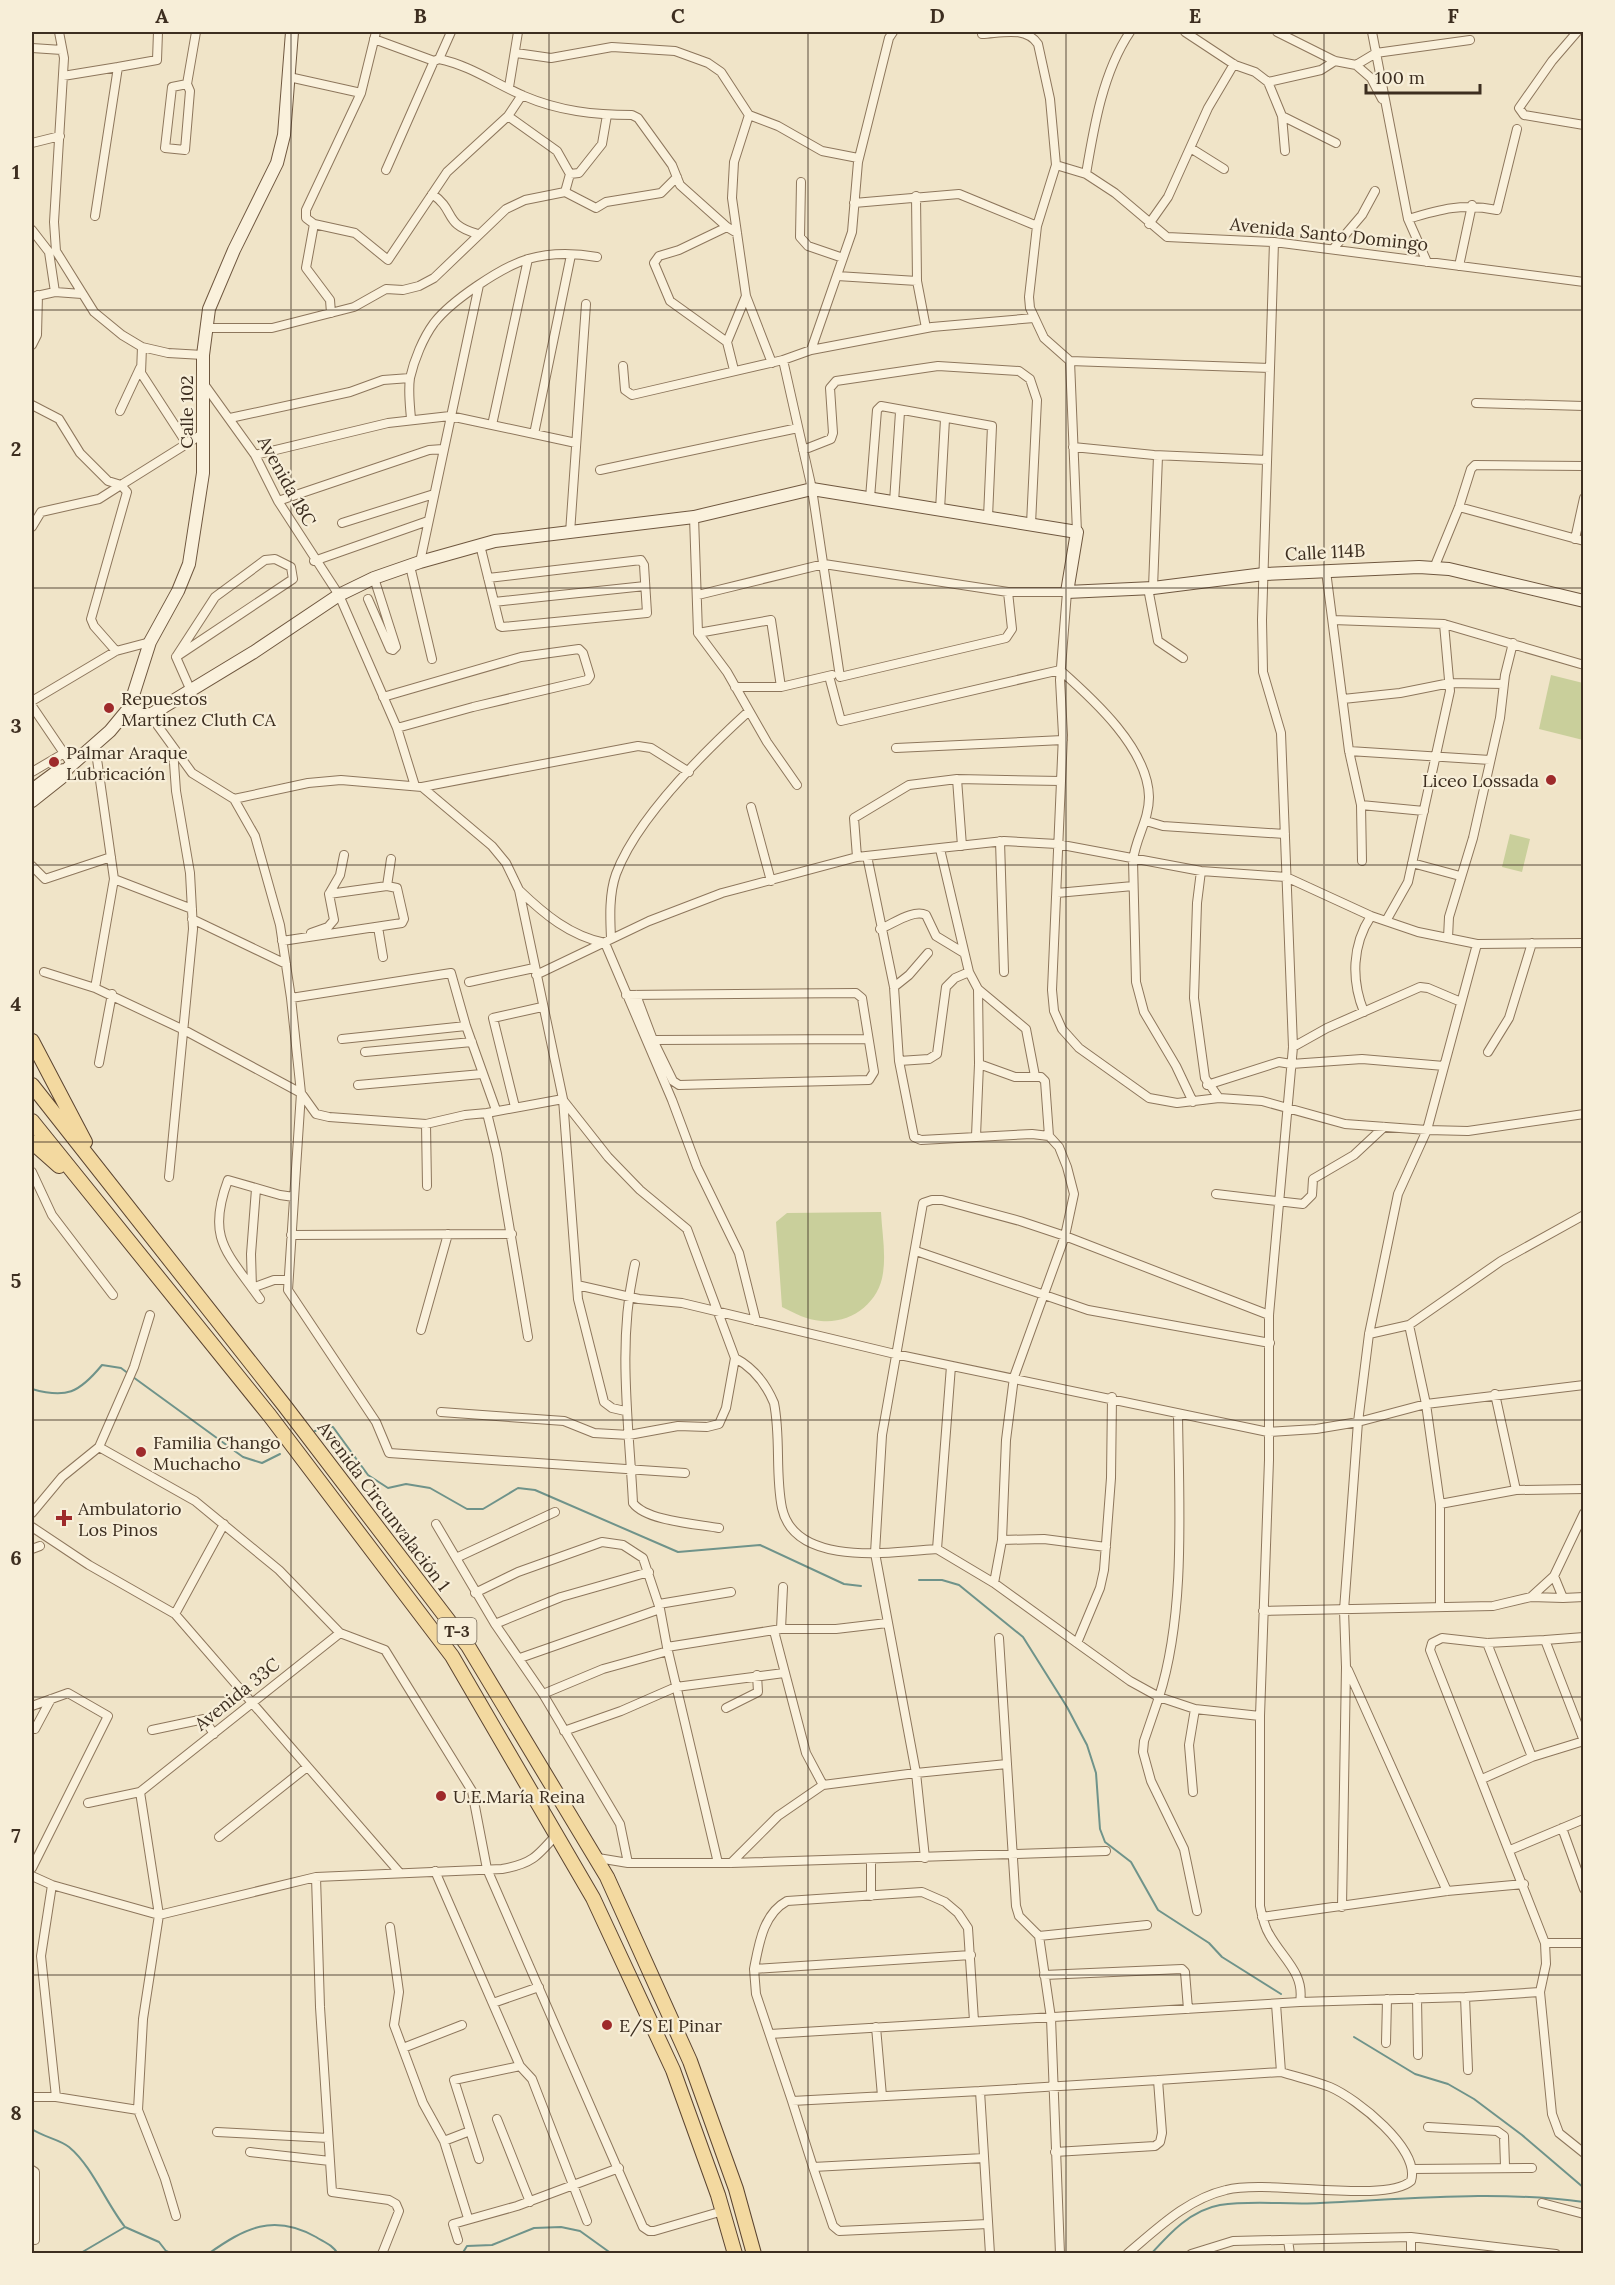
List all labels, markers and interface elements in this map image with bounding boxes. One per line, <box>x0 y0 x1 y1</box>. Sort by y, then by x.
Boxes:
text: A <box>155 3 169 28</box>
text: B <box>413 3 427 28</box>
text: C <box>671 3 685 28</box>
text: D <box>929 3 945 28</box>
text: E <box>1189 3 1201 28</box>
text: F <box>1447 3 1459 28</box>
scale bar <box>1366 57 1480 95</box>
text: 100 m <box>1375 66 1425 89</box>
text: 1 <box>12 159 20 184</box>
street label: Avenida Santo Domingo <box>1228 212 1429 256</box>
street label: Calle 102 <box>175 375 198 449</box>
street label: Avenida 18C <box>252 431 321 531</box>
text: 2 <box>11 436 21 461</box>
street label: Calle 114B <box>1284 538 1366 566</box>
place label: Repuestos Martinez Cluth CA <box>121 687 276 731</box>
marker: Repuestos Martinez Cluth CA <box>102 701 116 715</box>
text: 3 <box>10 713 22 738</box>
place label: Palmar Araque Lubricación <box>66 741 188 785</box>
marker: Palmar Araque Lubricación <box>47 755 61 769</box>
place label: Liceo Lossada <box>1422 769 1539 792</box>
marker: Liceo Lossada <box>1544 773 1558 787</box>
text: 4 <box>11 991 22 1016</box>
text: 5 <box>11 1268 22 1293</box>
street label: Avenida Circunvalación 1 <box>312 1416 455 1595</box>
place label: Familia Chango Muchacho <box>153 1431 281 1475</box>
marker: Familia Chango Muchacho <box>134 1445 148 1459</box>
place label: Ambulatorio Los Pinos <box>77 1497 182 1541</box>
marker: Ambulatorio Los Pinos <box>55 1509 73 1527</box>
text: 6 <box>10 1545 22 1570</box>
road number: T-3 <box>438 1618 476 1644</box>
street label: Avenida 33C <box>189 1652 285 1736</box>
place label: U.E.María Reina <box>453 1785 585 1808</box>
marker: U.E.María Reina <box>434 1789 448 1803</box>
text: 7 <box>11 1823 21 1848</box>
place label: E/S El Pinar <box>619 2014 722 2037</box>
marker: E/S El Pinar <box>600 2018 614 2032</box>
text: 8 <box>10 2100 22 2125</box>

